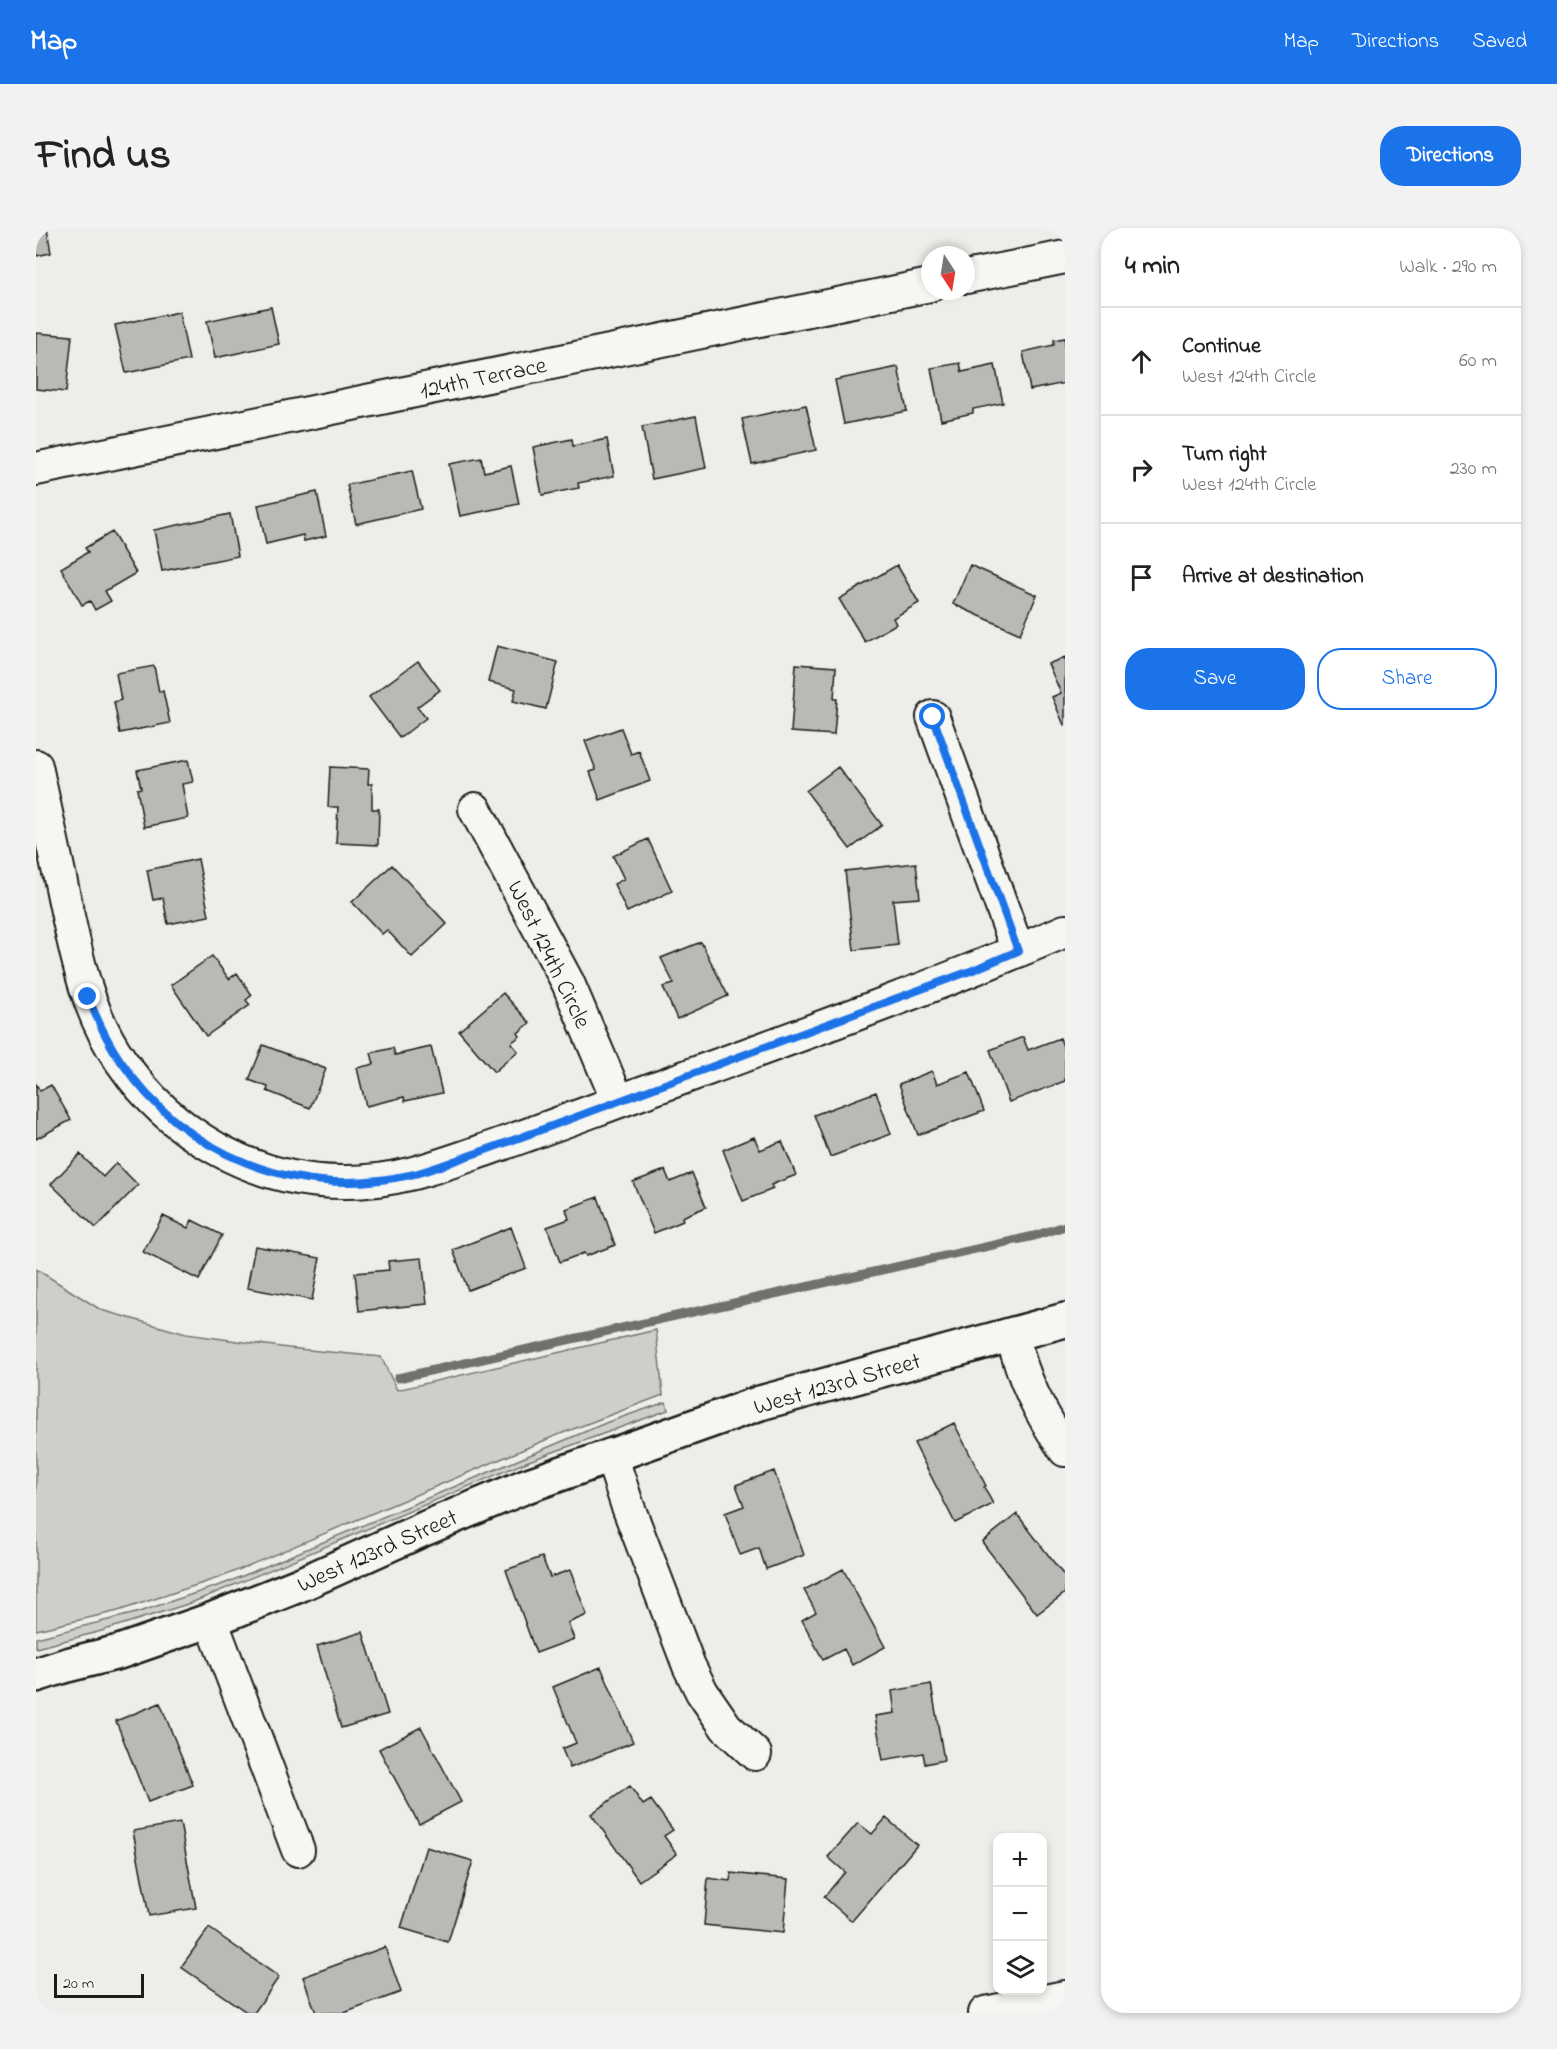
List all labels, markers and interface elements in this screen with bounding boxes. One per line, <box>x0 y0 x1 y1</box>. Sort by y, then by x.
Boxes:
text: Map <box>30 22 77 63</box>
text: Map <box>1283 27 1319 57</box>
text: Directions <box>1352 27 1439 57</box>
text: Saved <box>1472 27 1527 57</box>
text: Find us <box>36 126 171 187</box>
button: Directions <box>1380 126 1521 186</box>
north arrow <box>921 246 975 300</box>
text: 4 min <box>1125 248 1180 286</box>
text: Walk · 290 m <box>1399 253 1497 282</box>
text: Continue <box>1182 331 1261 363</box>
icon: ahead <box>1125 345 1158 378</box>
text: 60 m <box>1459 347 1497 376</box>
street label: 124th Terrace <box>417 349 550 410</box>
text: West 124th Circle <box>1182 363 1316 392</box>
text: Turn right <box>1182 439 1267 471</box>
icon: right <box>1125 453 1158 486</box>
text: 230 m <box>1450 455 1497 484</box>
text: West 124th Circle <box>1182 471 1316 500</box>
icon: arrive <box>1125 561 1158 594</box>
text: Arrive at destination <box>1182 561 1364 593</box>
button: Save <box>1125 648 1305 710</box>
button: Share <box>1317 648 1497 710</box>
route start <box>919 703 945 729</box>
street label: West 124th Circle <box>497 875 599 1035</box>
route end <box>74 983 100 1009</box>
street label: West 123rd Street <box>750 1345 925 1426</box>
street label: West 123rd Street <box>292 1501 464 1603</box>
map controls <box>993 1833 1047 1995</box>
button: + <box>993 1833 1047 1887</box>
button: − <box>993 1887 1047 1941</box>
button: layers <box>993 1941 1047 1995</box>
scale bar <box>54 1971 144 1998</box>
text: 20 m <box>63 1972 94 1996</box>

